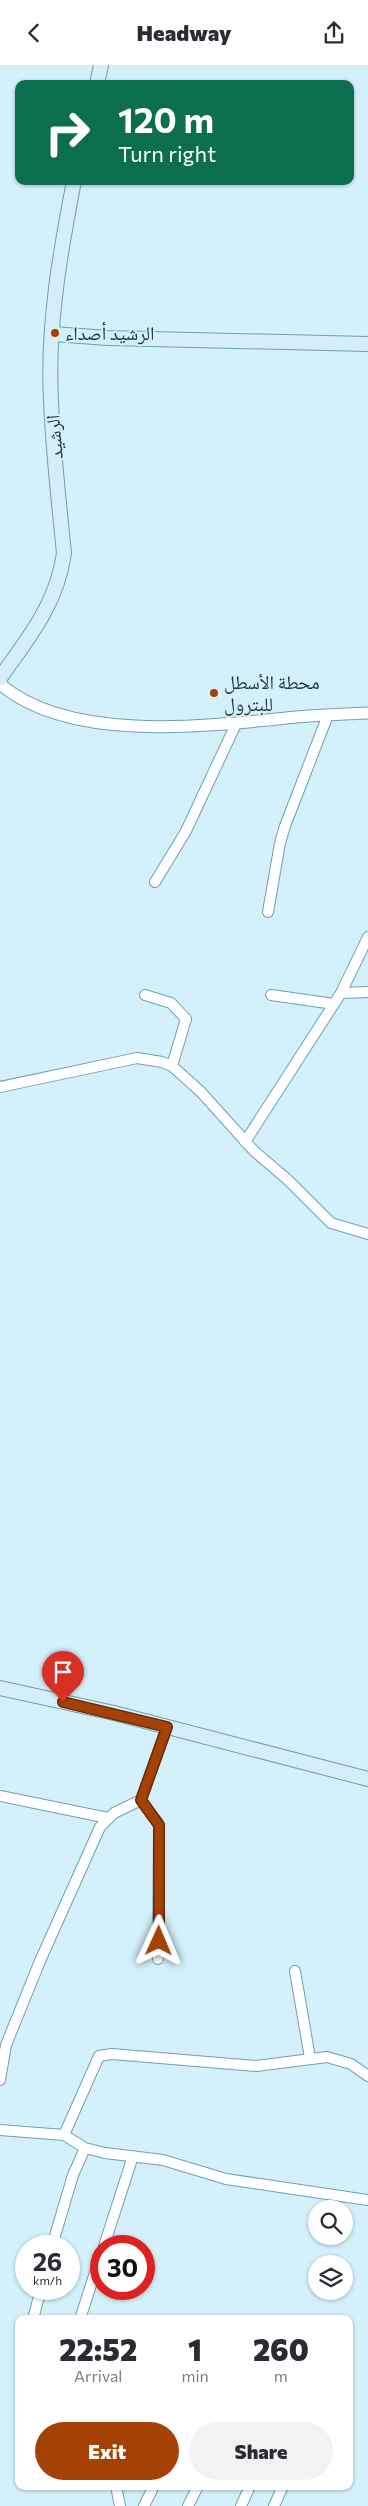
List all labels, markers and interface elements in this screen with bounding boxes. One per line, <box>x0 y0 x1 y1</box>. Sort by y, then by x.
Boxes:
icon: back <box>20 19 48 47</box>
text: Headway <box>137 19 231 46</box>
icon: share <box>320 19 348 47</box>
text: 120 m <box>118 97 214 140</box>
icon: right <box>35 100 100 165</box>
text: Turn right <box>118 140 216 167</box>
place label: الرشيد أصداء <box>65 321 155 345</box>
marker: الرشيد أصداء <box>49 327 61 339</box>
street label: الرشيد <box>40 414 68 460</box>
place label: محطة الأسطل للبترول <box>224 670 320 716</box>
marker: محطة الأسطل للبترول <box>208 687 220 699</box>
pin <box>42 1651 84 1702</box>
icon: arrive <box>49 1658 77 1686</box>
position arrow <box>132 1914 184 1966</box>
map controls <box>308 2200 353 2300</box>
button: search <box>308 2200 353 2245</box>
speed limit sign: 30 <box>90 2235 155 2300</box>
text: 26 <box>33 2246 62 2276</box>
button: layers <box>308 2255 353 2300</box>
text: km/h <box>33 2273 62 2287</box>
text: 22:52 <box>59 2330 137 2367</box>
text: 1 <box>188 2330 202 2367</box>
text: 260 <box>253 2330 309 2367</box>
text: Arrival <box>74 2366 122 2385</box>
text: min <box>181 2366 209 2385</box>
text: m <box>274 2366 288 2385</box>
button: Exit <box>35 2422 179 2480</box>
button: Share <box>189 2422 333 2480</box>

